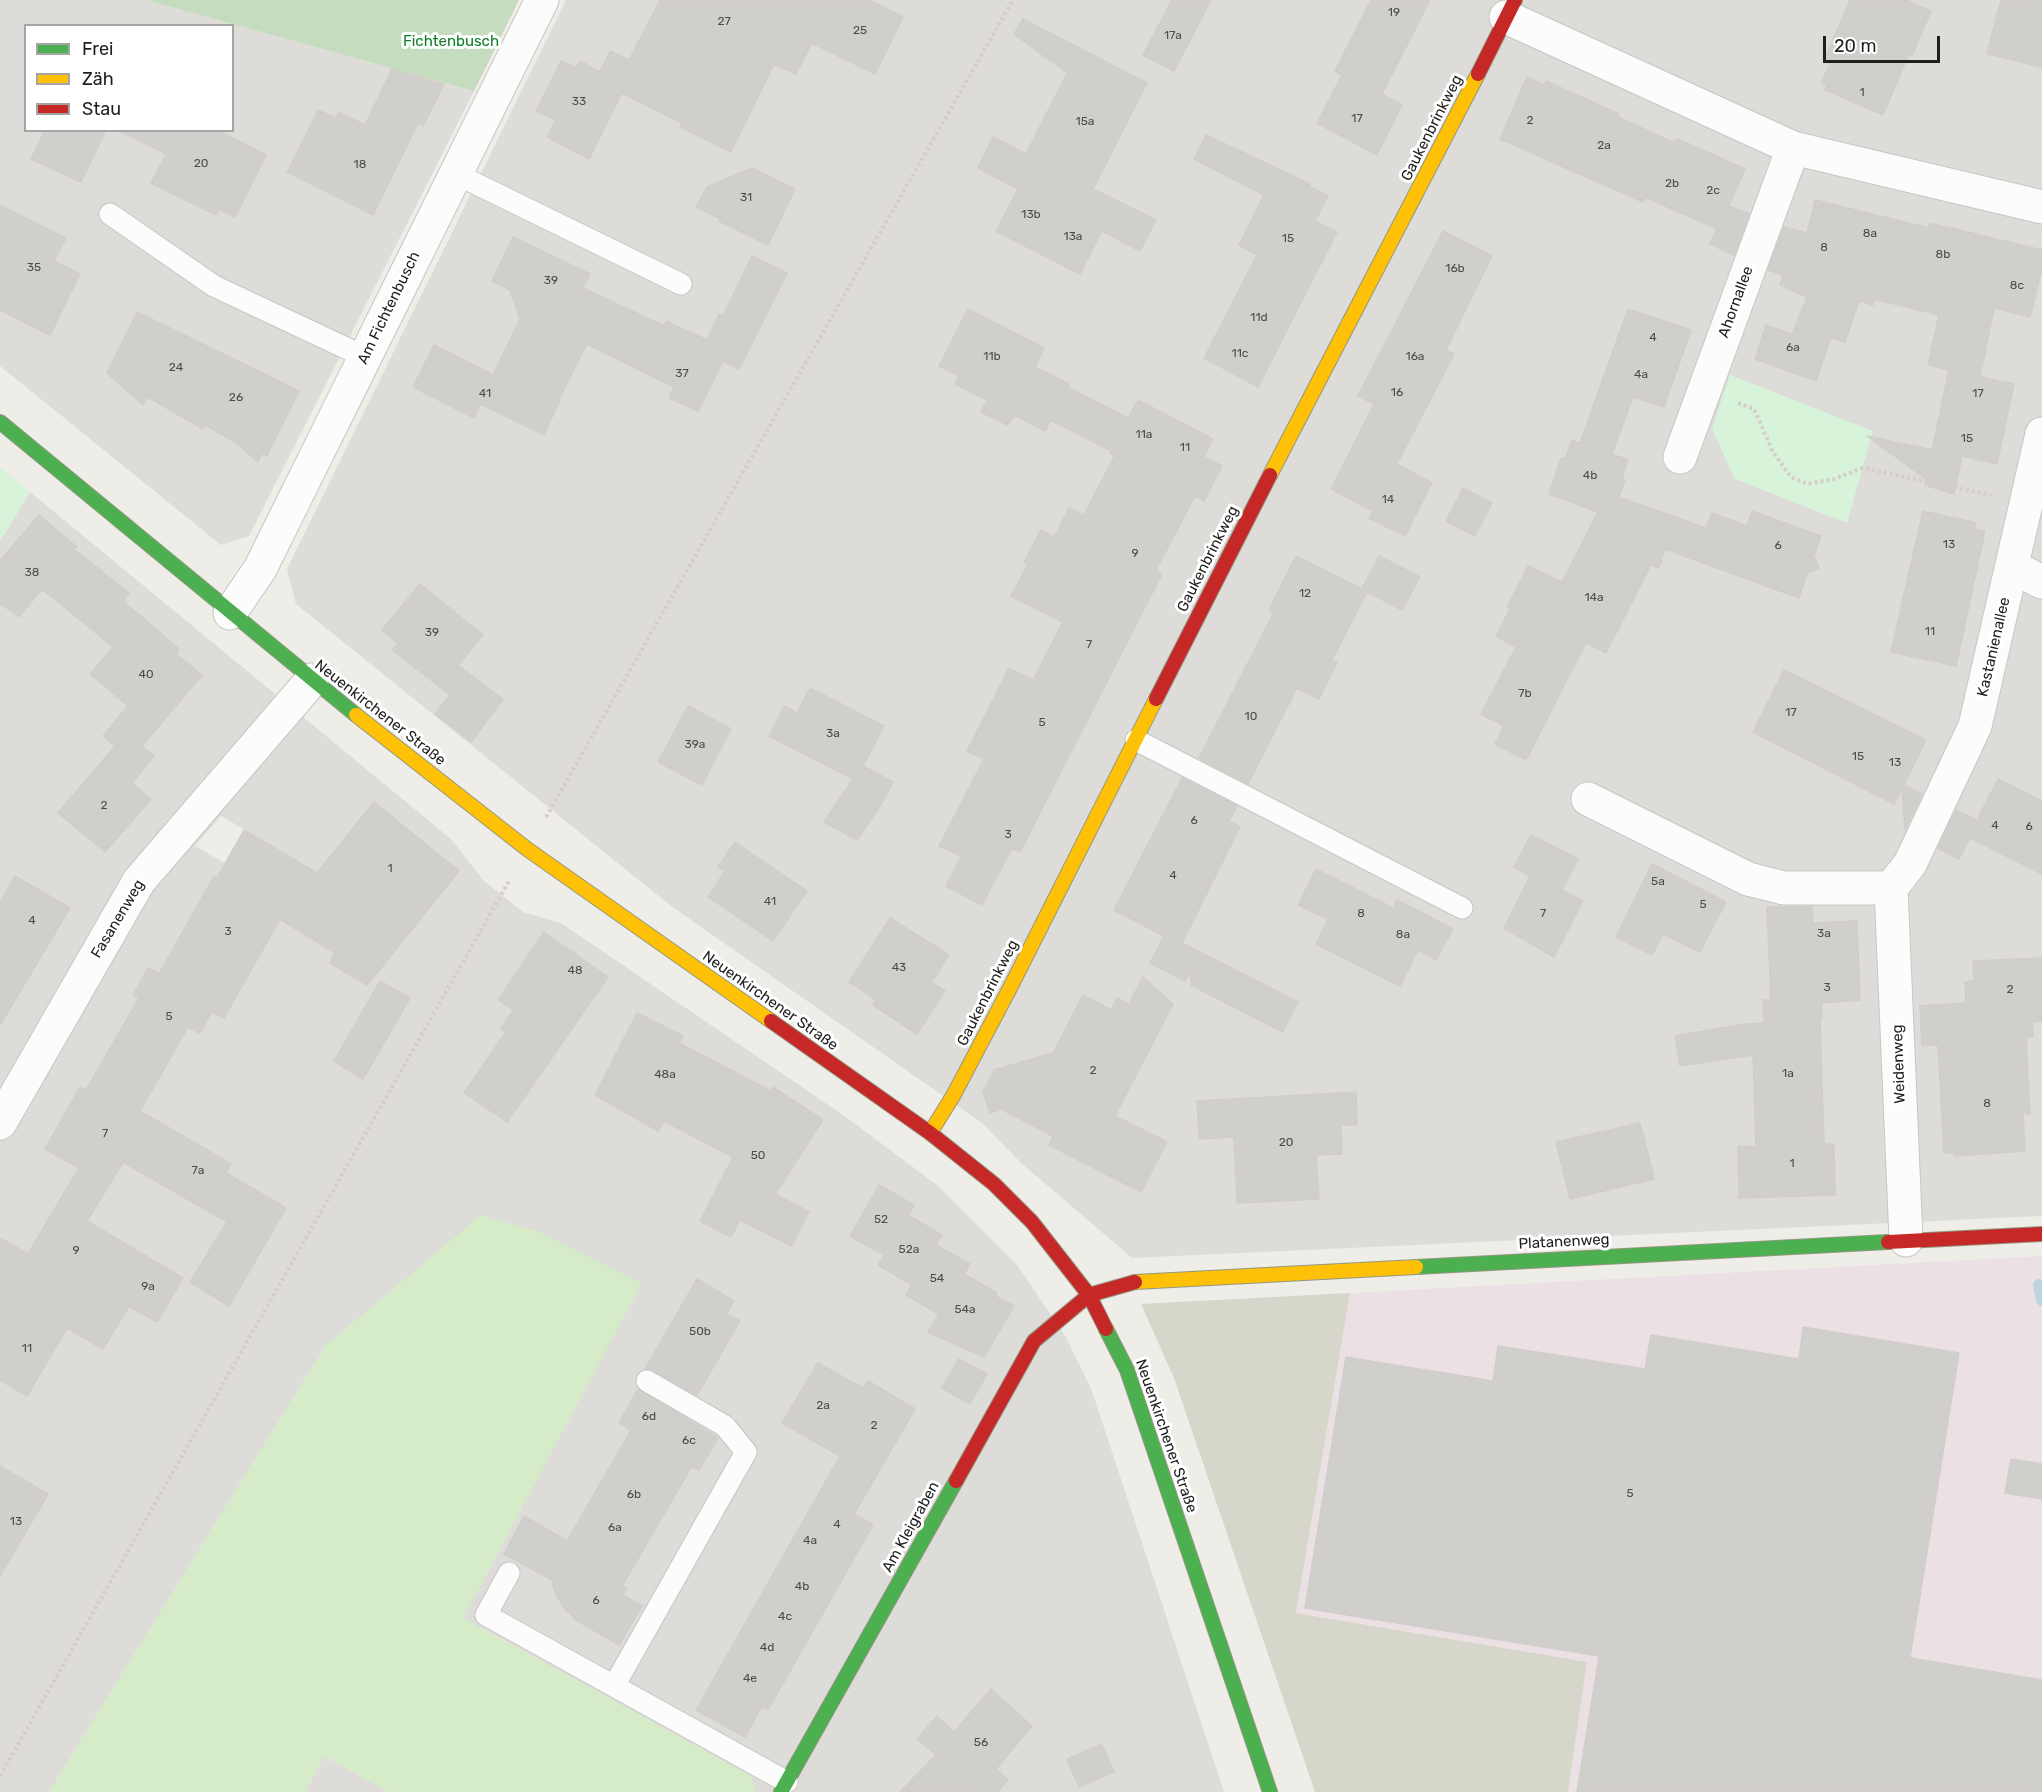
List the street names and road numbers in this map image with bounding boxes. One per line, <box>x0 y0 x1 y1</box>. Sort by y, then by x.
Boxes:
street label: Gaukenbrinkweg <box>1398 72 1466 184</box>
street label: Am Fichtenbusch <box>354 249 424 367</box>
street label: Ahornallee <box>1715 264 1757 340</box>
street label: Gaukenbrinkweg <box>1174 503 1242 615</box>
street label: Kastanienallee <box>1974 596 2014 698</box>
street label: Neuenkirchener Straße <box>311 656 449 770</box>
street label: Fasanenweg <box>88 877 148 961</box>
street label: Gaukenbrinkweg <box>954 937 1022 1049</box>
street label: Neuenkirchener Straße <box>699 947 841 1055</box>
street label: Weidenweg <box>1889 1024 1909 1104</box>
street label: Platanenweg <box>1518 1231 1610 1253</box>
street label: Neuenkirchener Straße <box>1131 1357 1201 1515</box>
street label: Am Kleigraben <box>879 1478 943 1576</box>

